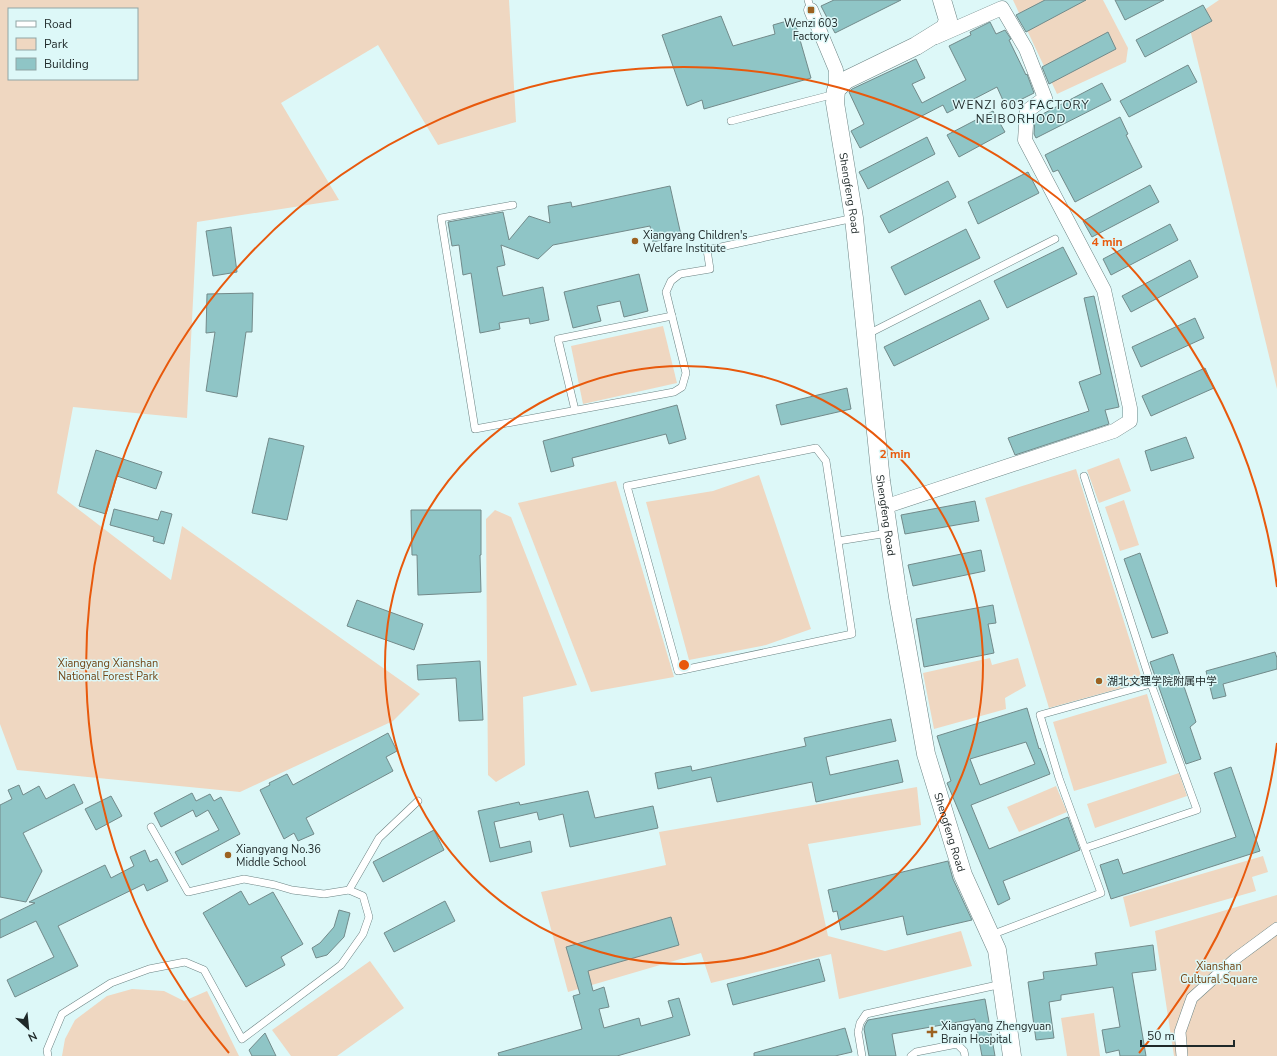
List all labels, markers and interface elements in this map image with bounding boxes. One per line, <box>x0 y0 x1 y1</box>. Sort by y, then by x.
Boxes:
marker: Wenzi 603 Factory <box>806 5 816 15</box>
legend <box>8 8 138 80</box>
text: Road <box>44 16 72 32</box>
place label: Wenzi 603 Factory <box>784 16 838 44</box>
text: Park <box>44 36 69 52</box>
text: Building <box>44 56 89 72</box>
district label: WENZI 603 FACTORY NEIBORHOOD <box>952 97 1090 127</box>
street label: Shengfeng Road <box>835 152 863 235</box>
place label: Xiangyang Children's Welfare Institute <box>643 228 748 256</box>
text: 4 min <box>1091 234 1123 250</box>
marker: Xiangyang Children's Welfare Institute <box>630 236 640 246</box>
text: 2 min <box>879 446 911 462</box>
street label: Shengfeng Road <box>872 474 899 557</box>
park label: Xiangyang Xianshan National Forest Park <box>58 656 159 684</box>
centre of rings <box>677 658 691 672</box>
place label: 湖北文理学院附属中学 <box>1107 674 1217 689</box>
marker: 湖北文理学院附属中学 <box>1094 676 1104 686</box>
street label: Shengfeng Road <box>930 791 969 874</box>
place label: Xiangyang No.36 Middle School <box>236 842 321 870</box>
marker: Xiangyang No.36 Middle School <box>223 850 233 860</box>
park label: Xianshan Cultural Square <box>1180 959 1258 987</box>
north arrow <box>8 1008 48 1048</box>
place label: Xiangyang Zhengyuan Brain Hospital <box>941 1019 1051 1047</box>
scale bar <box>1141 1022 1234 1048</box>
marker: Xiangyang Zhengyuan Brain Hospital <box>926 1026 938 1038</box>
text: N <box>25 1028 39 1045</box>
text: 50 m <box>1147 1028 1175 1044</box>

